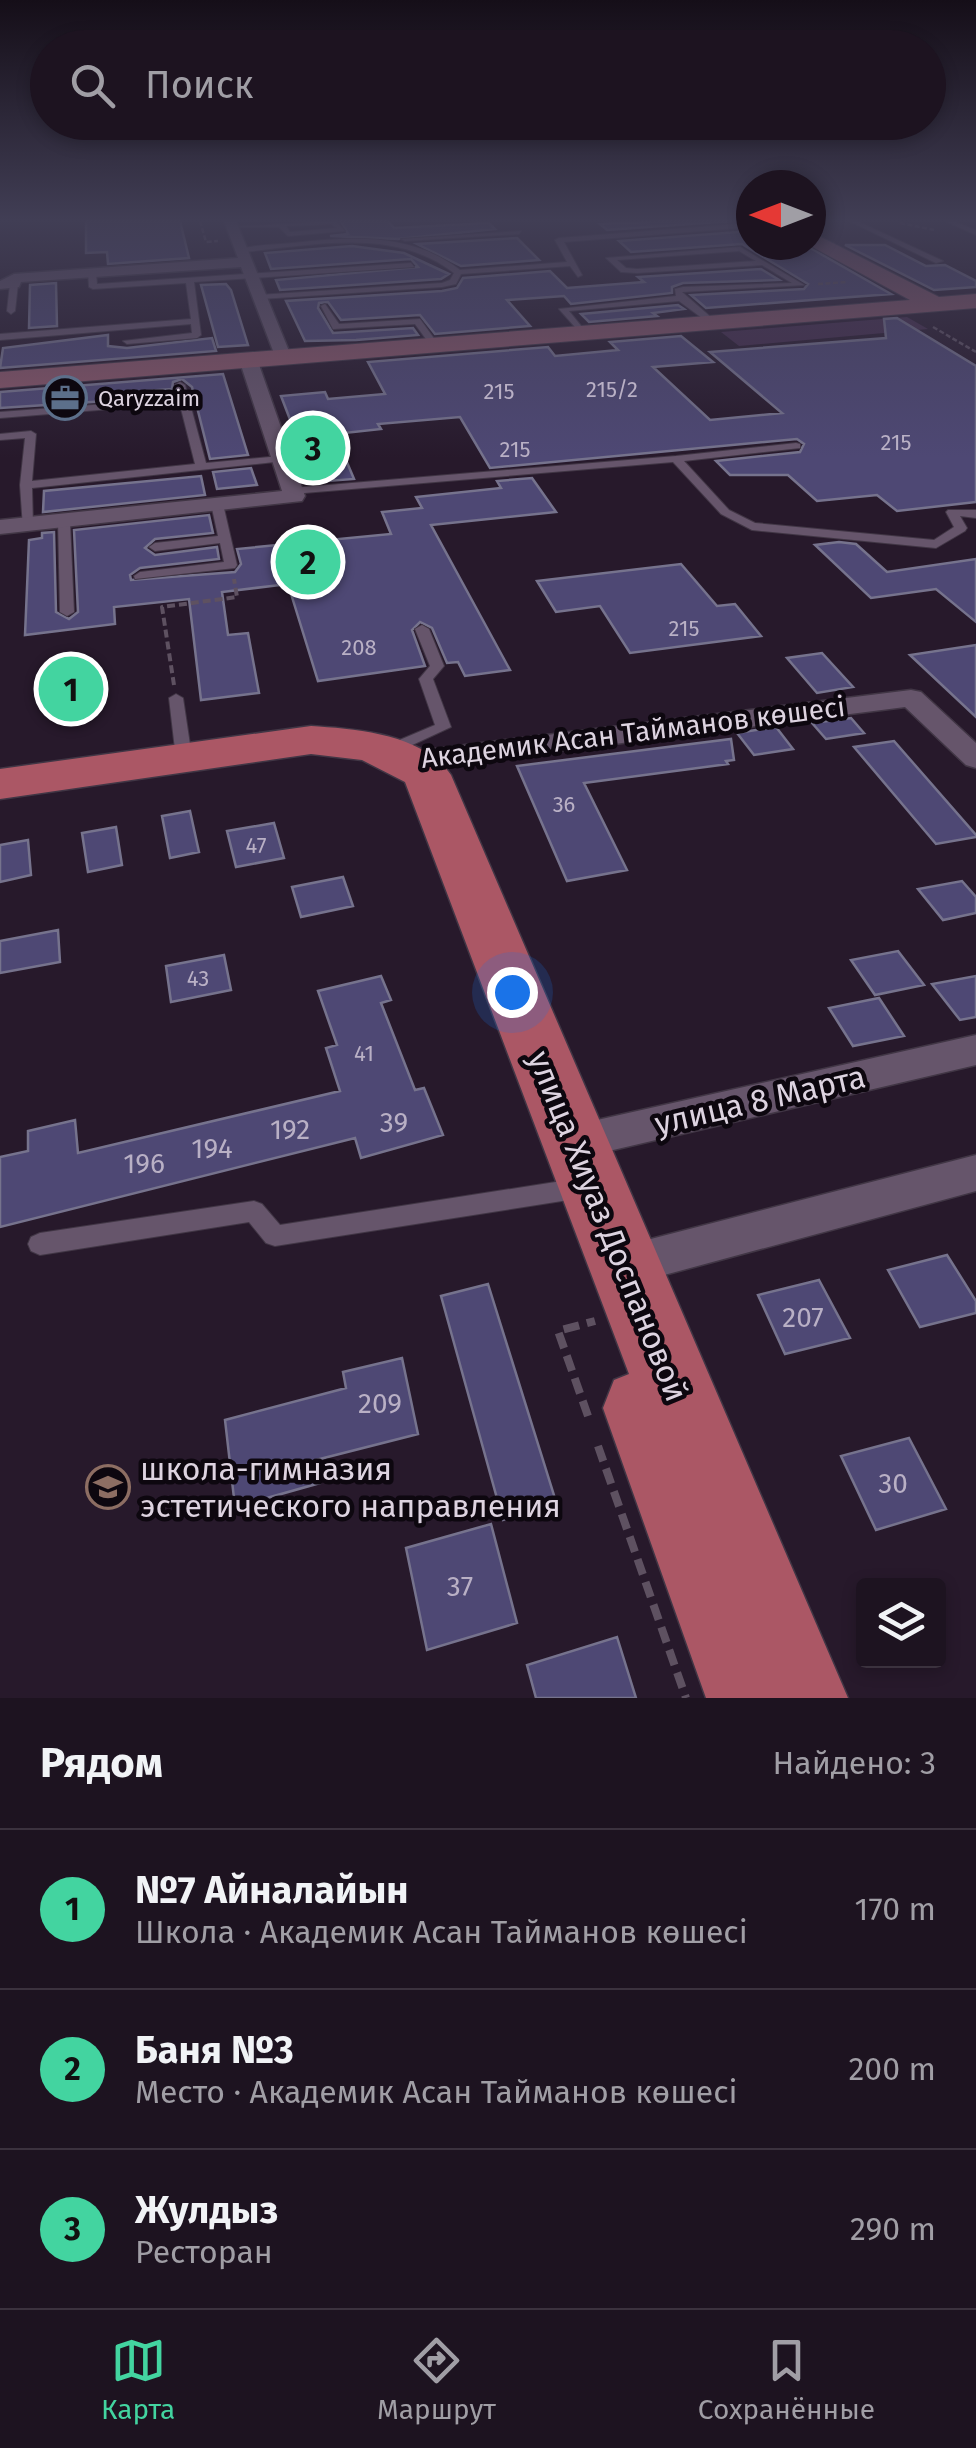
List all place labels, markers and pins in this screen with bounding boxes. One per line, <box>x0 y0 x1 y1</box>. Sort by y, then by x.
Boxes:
office icon: Qaryzzaim <box>42 375 88 421</box>
place label: Qaryzzaim <box>98 385 200 412</box>
pin: 3 <box>280 410 346 486</box>
pin: 2 <box>276 524 340 600</box>
pin: 1 <box>38 652 104 726</box>
place label: школа-гимназия эстетического направления <box>140 1450 561 1525</box>
school or university icon: школа-гимназия эстетического направления <box>85 1464 131 1510</box>

